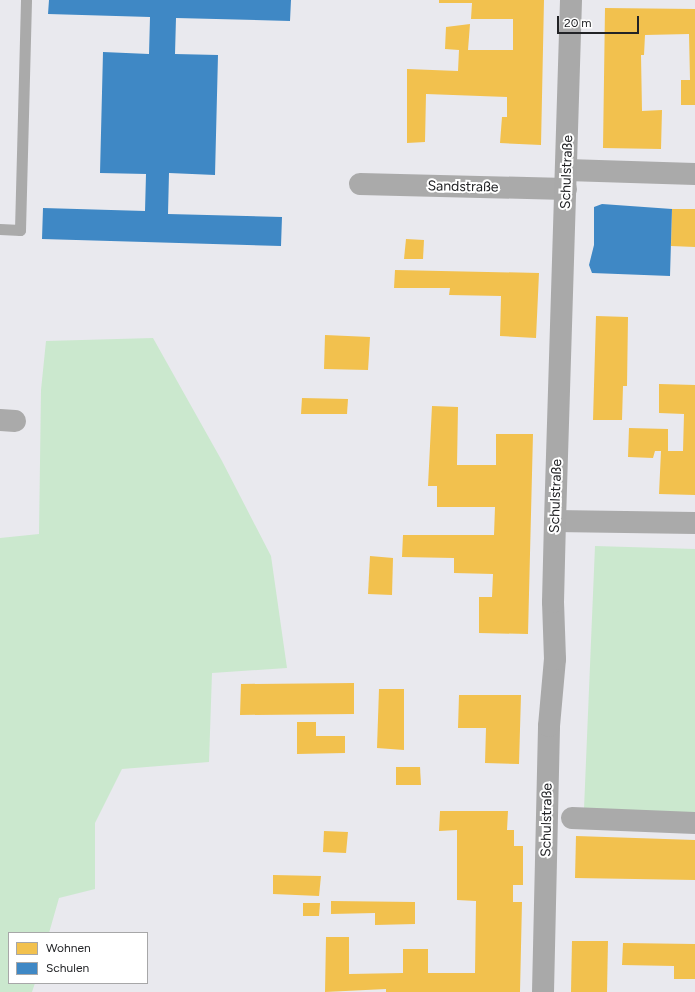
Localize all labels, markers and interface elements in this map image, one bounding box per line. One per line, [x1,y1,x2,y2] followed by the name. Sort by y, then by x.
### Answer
[559,8,641,34] scale bar
[564,16,592,30] text: 20 m
[557,135,577,209] street label: Schulstraße
[427,178,499,196] street label: Sandstraße
[546,459,566,533] street label: Schulstraße
[538,783,556,857] street label: Schulstraße
[8,932,148,984] legend
[46,941,91,955] text: Wohnen
[46,961,89,975] text: Schulen

